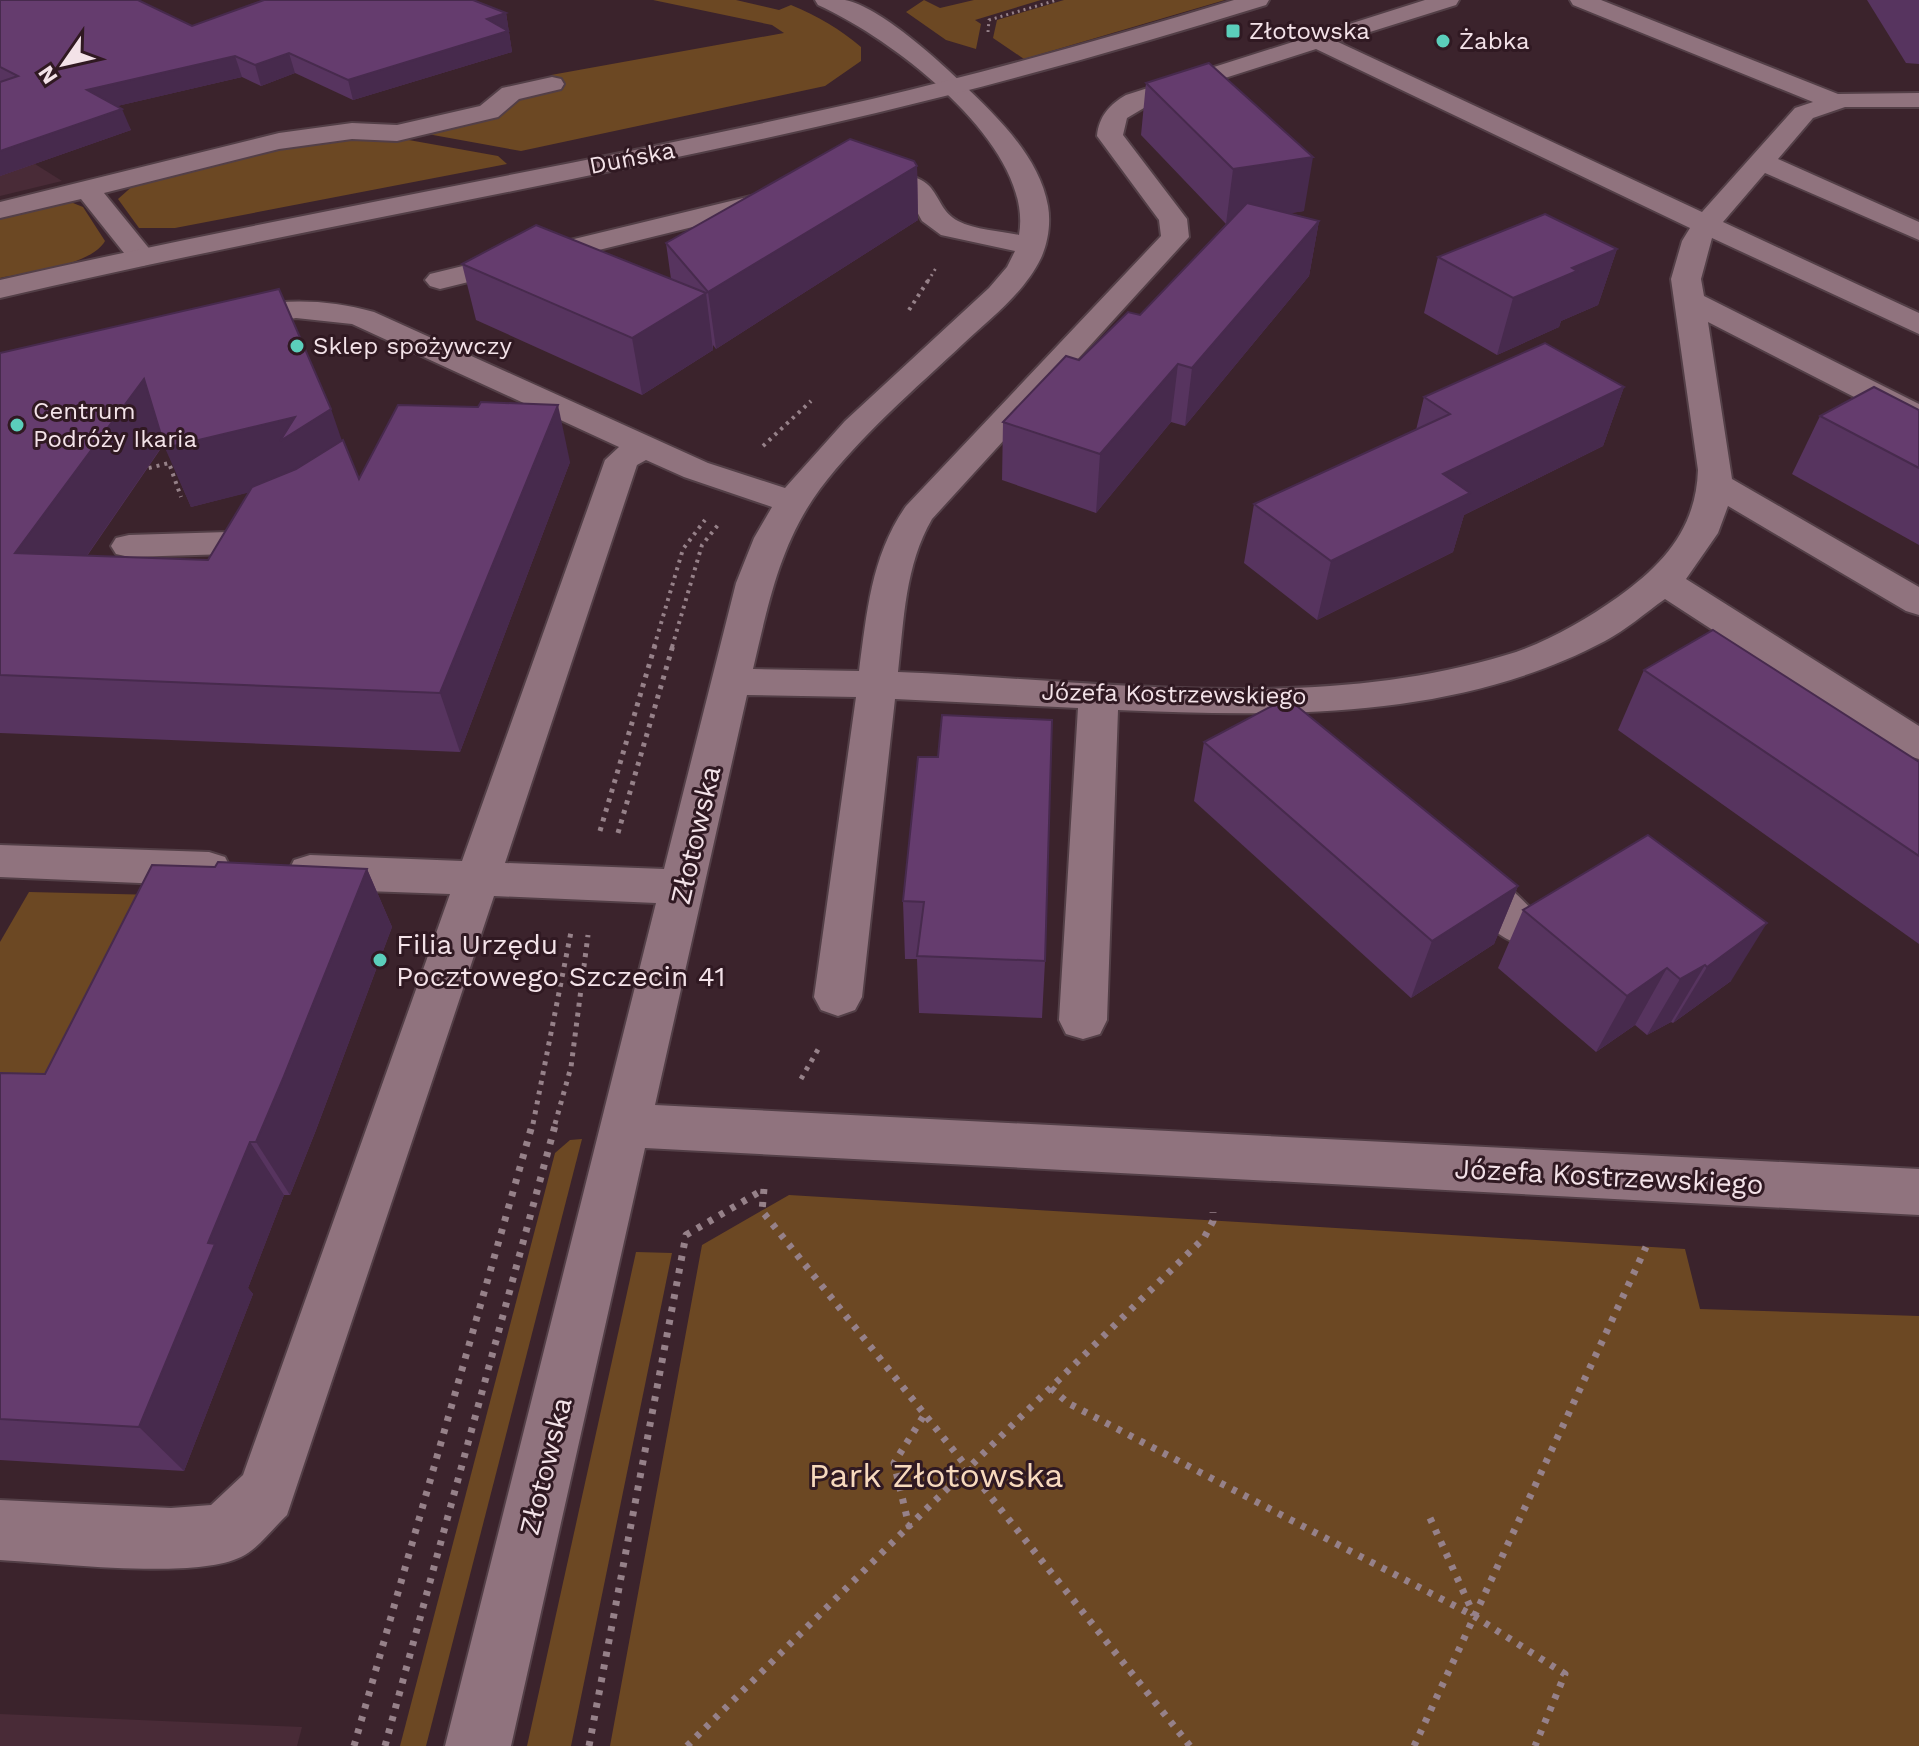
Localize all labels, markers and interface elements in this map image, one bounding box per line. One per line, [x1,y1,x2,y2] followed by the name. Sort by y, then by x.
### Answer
[1249,17,1370,45] place label: Złotowska
[1224,22,1242,40] marker: Złotowska
[24,24,104,104] north arrow
[1459,27,1530,55] place label: Żabka
[1434,32,1452,50] marker: Żabka
[33,61,63,89] text: N
[587,136,677,180] street label: Duńska
[313,332,512,360] place label: Sklep spożywczy
[288,337,306,355] marker: Sklep spożywczy
[33,397,197,453] place label: Centrum Podróży Ikaria
[8,416,26,434] marker: Centrum Podróży Ikaria
[1041,678,1307,710] street label: Józefa Kostrzewskiego
[664,763,727,908] street label: Złotowska
[396,928,725,993] place label: Filia Urzędu Pocztowego Szczecin 41
[371,951,389,969] marker: Filia Urzędu Pocztowego Szczecin 41
[1454,1152,1764,1201] street label: Józefa Kostrzewskiego
[512,1394,579,1539] street label: Złotowska
[808,1455,1064,1495] park label: Park Złotowska

